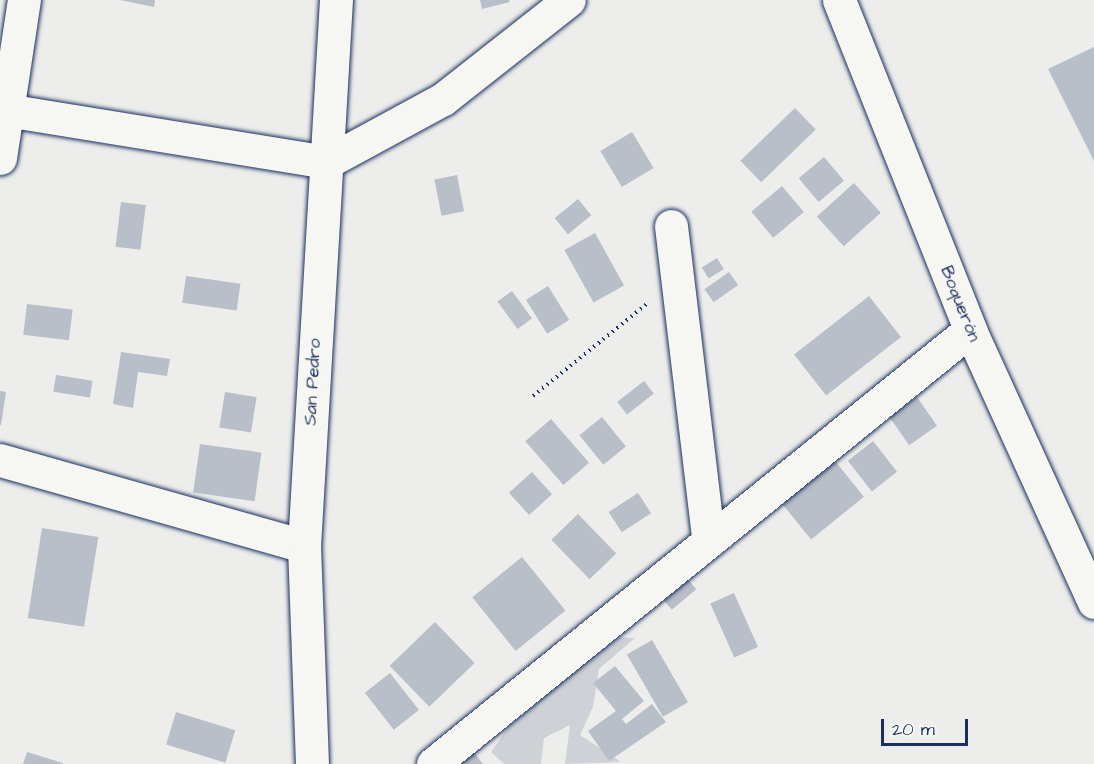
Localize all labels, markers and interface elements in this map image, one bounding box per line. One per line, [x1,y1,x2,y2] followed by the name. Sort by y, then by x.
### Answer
[935,263,985,345] street label: Boquerón
[300,338,326,426] street label: San Pedro
[884,707,971,745] scale bar
[892,717,935,742] text: 20 m

